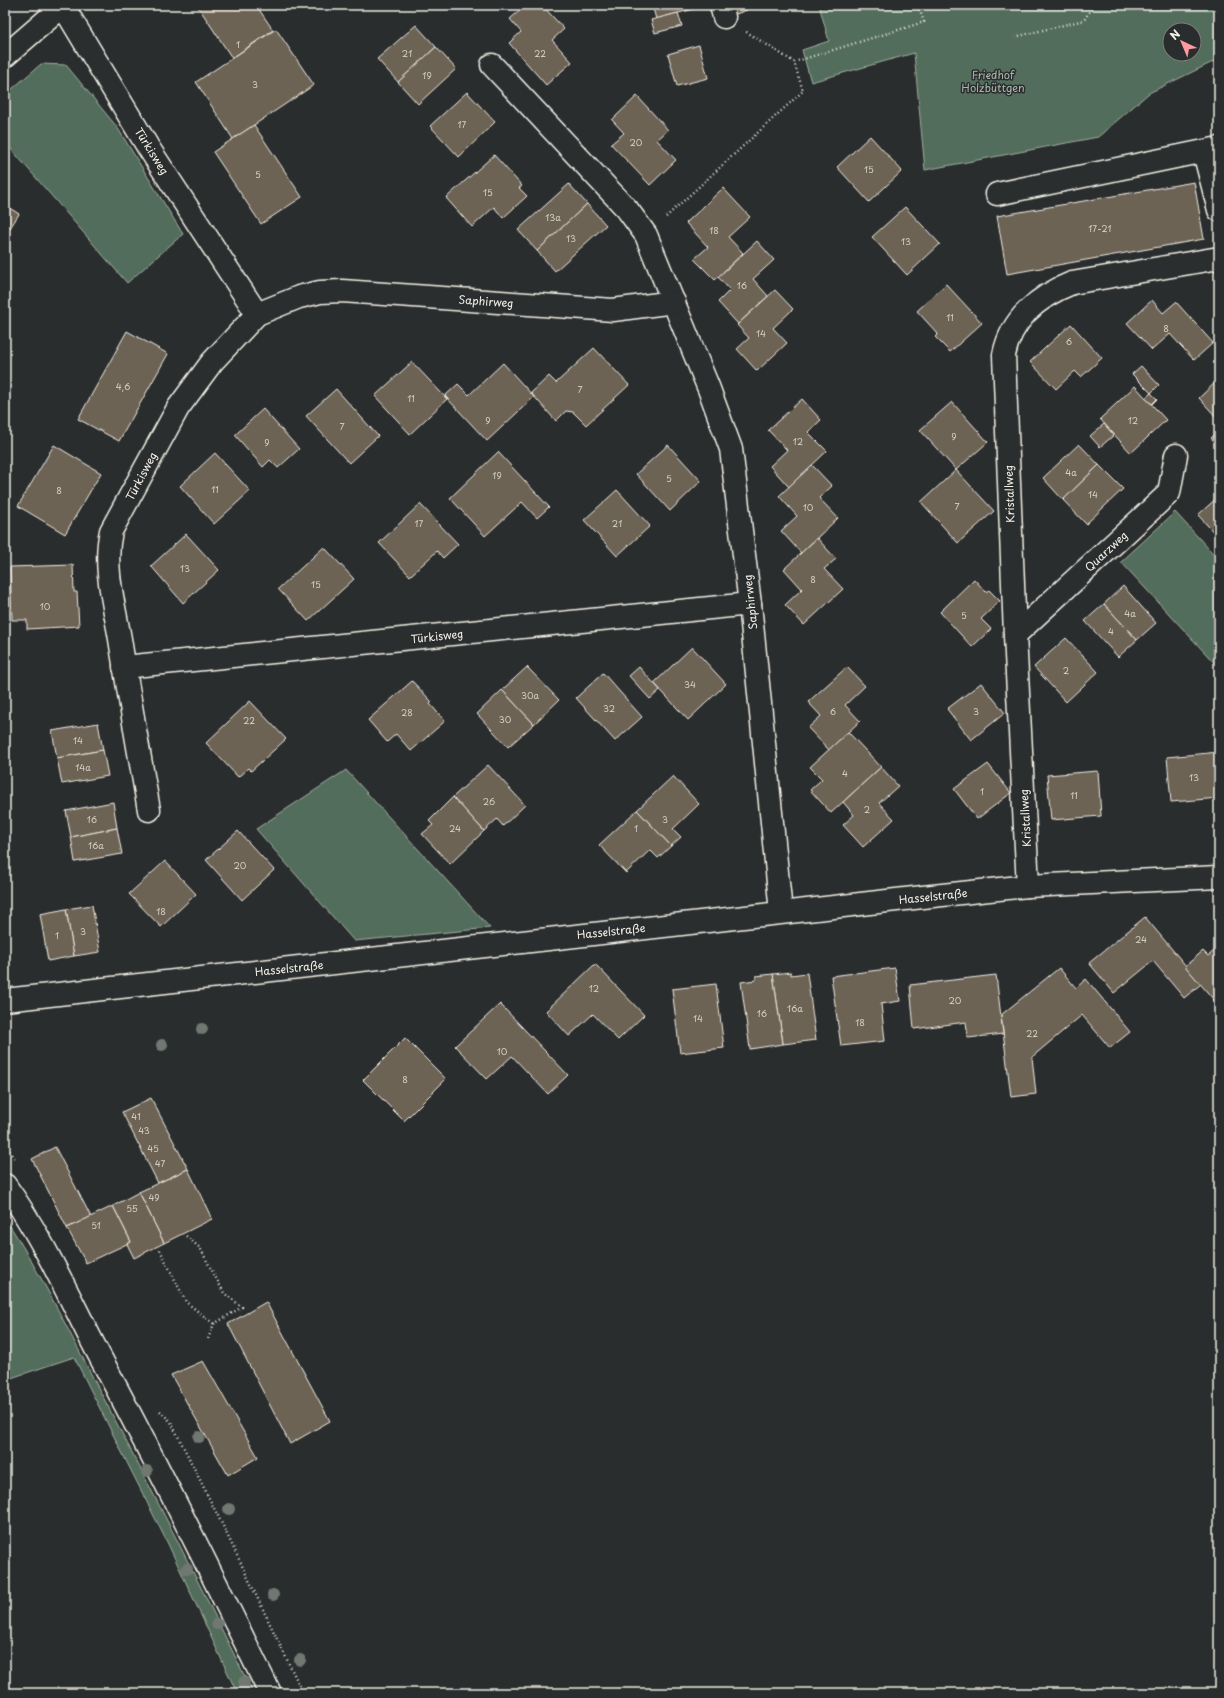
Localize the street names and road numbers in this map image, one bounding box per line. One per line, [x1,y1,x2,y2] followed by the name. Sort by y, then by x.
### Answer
[131,124,173,178] street label: Türkisweg
[458,291,514,311] street label: Saphirweg
[121,449,161,503] street label: Türkisweg
[999,465,1019,523] street label: Kristallweg
[1081,527,1131,575] street label: Quarzweg
[739,574,761,630] street label: Saphirweg
[410,625,464,647] street label: Türkisweg
[1015,789,1035,847] street label: Kristallweg
[898,884,968,908] street label: Hasselstraße
[576,919,646,943] street label: Hasselstraße
[254,956,324,980] street label: Hasselstraße

